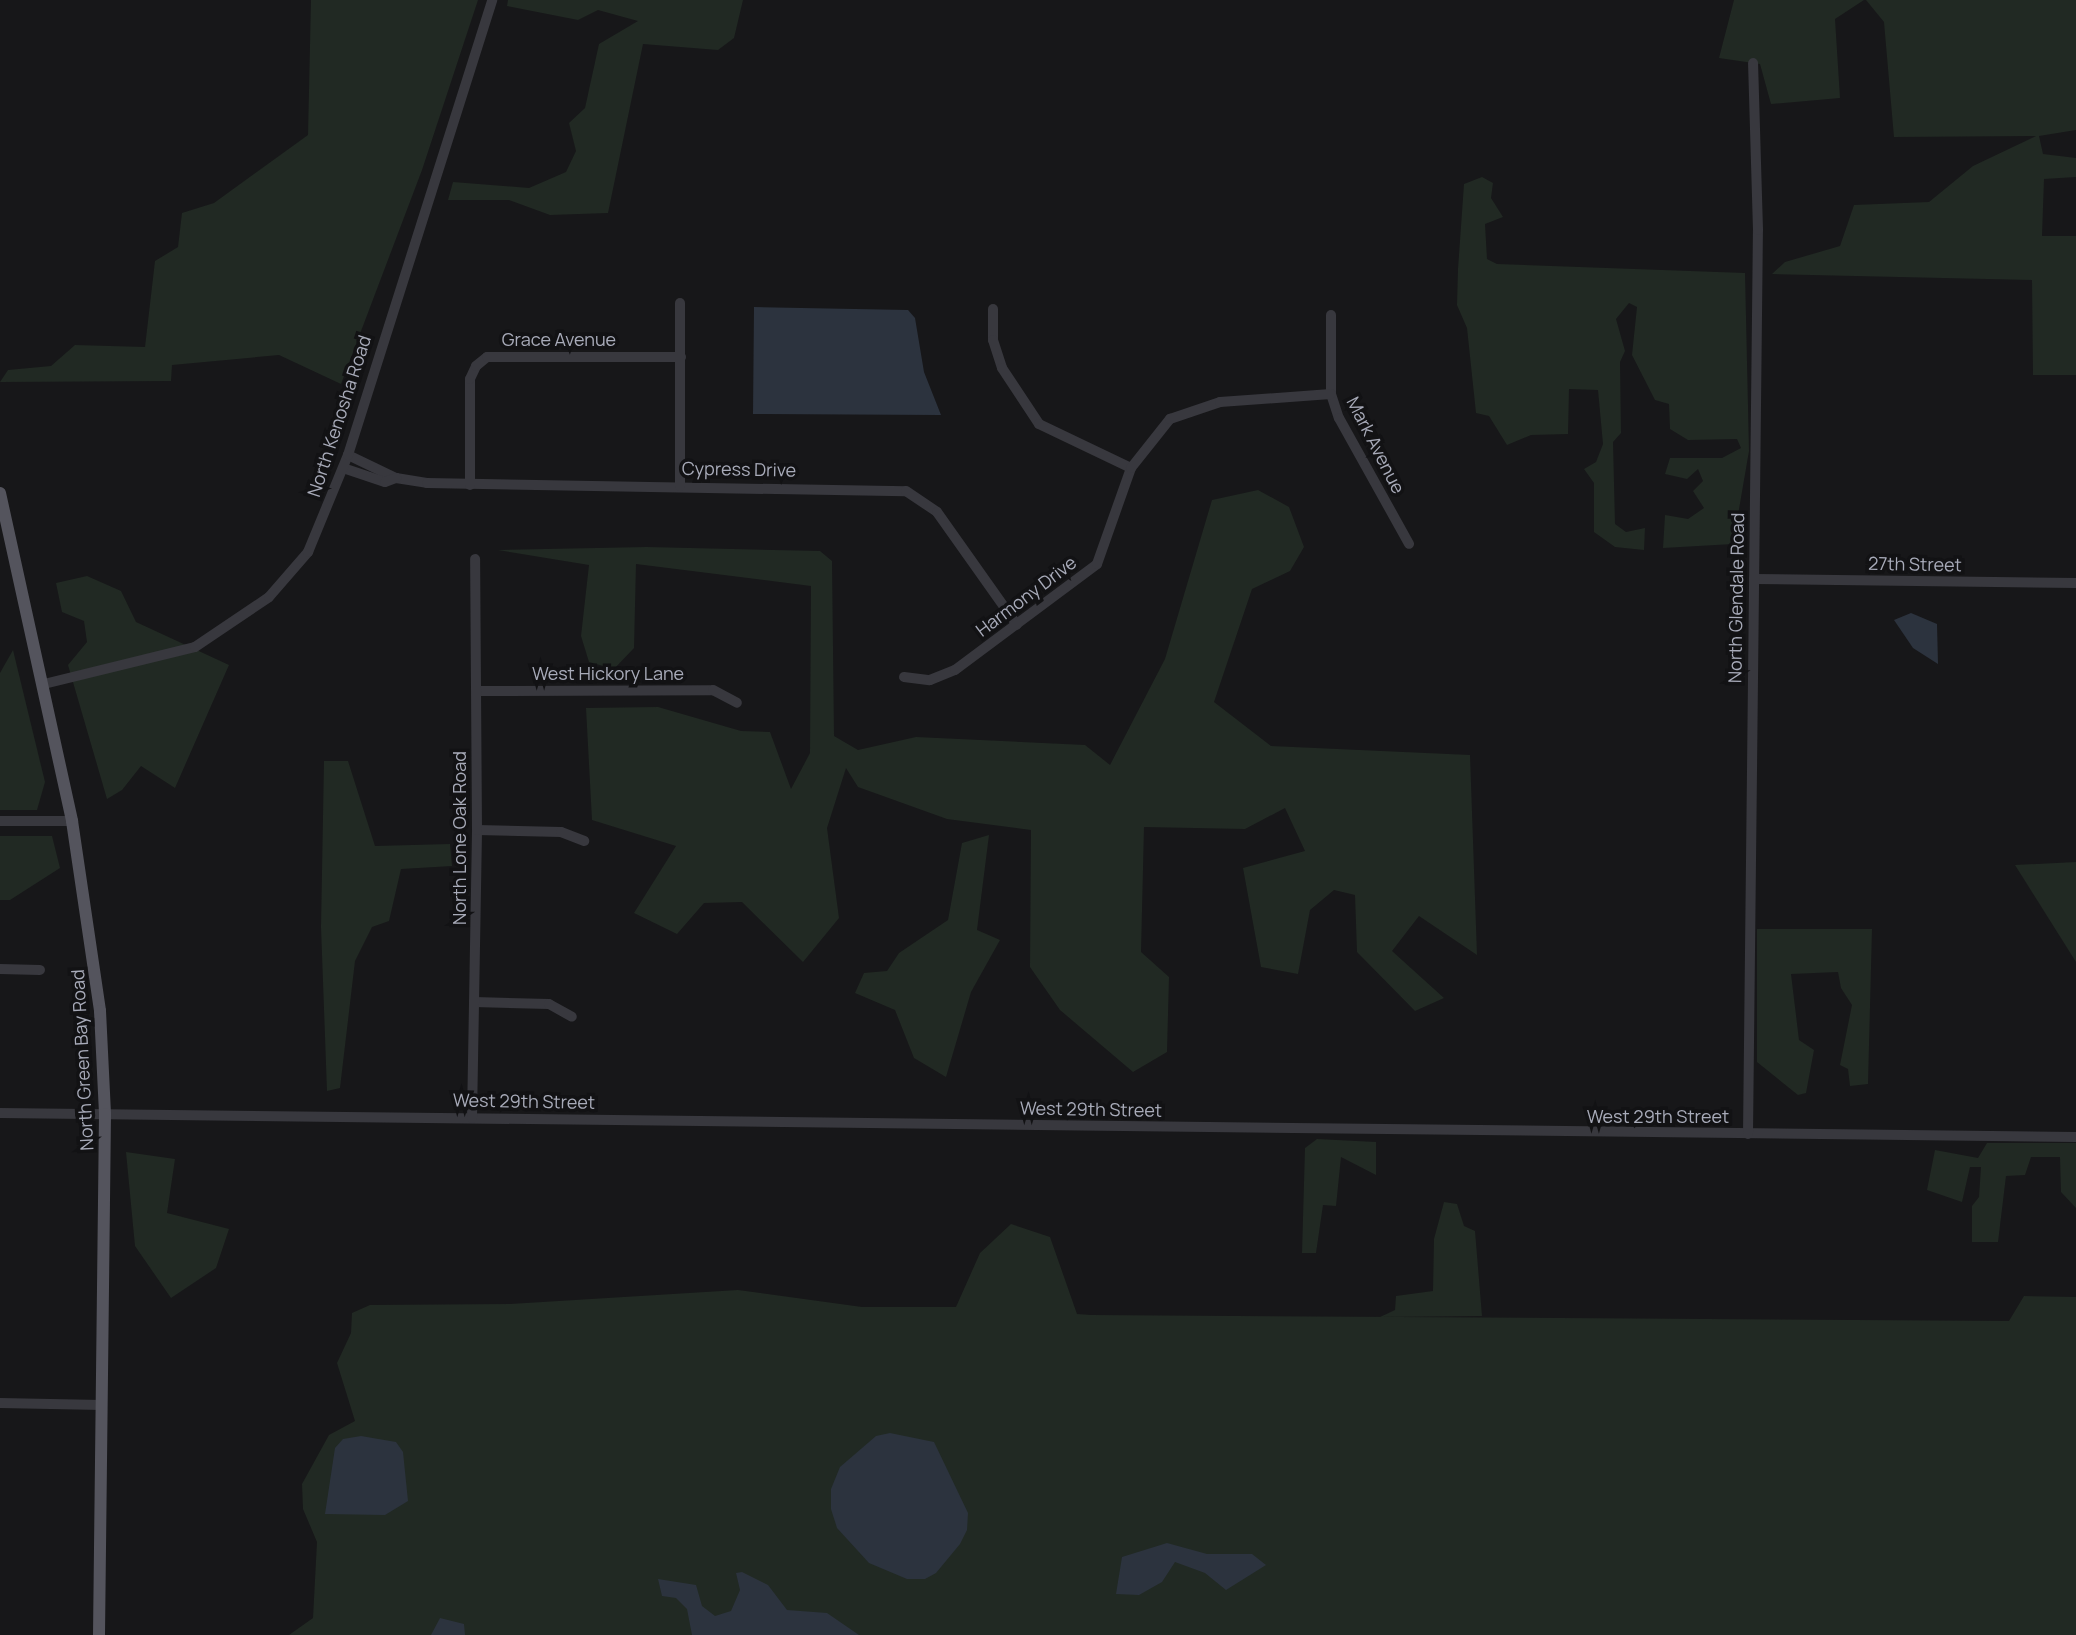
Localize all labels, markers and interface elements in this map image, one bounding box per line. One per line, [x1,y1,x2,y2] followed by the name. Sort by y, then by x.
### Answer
[502,328,616,350] street label: Grace Avenue
[303,332,375,500] street label: North Kenosha Road
[1342,393,1410,497] street label: Mark Avenue
[682,457,796,481] street label: Cypress Drive
[1724,513,1748,683] street label: North Glendale Road
[972,551,1080,641] street label: Harmony Drive
[1868,552,1962,576] street label: 27th Street
[532,662,684,684] street label: West Hickory Lane
[448,751,470,925] street label: North Lone Oak Road
[66,969,98,1151] street label: North Green Bay Road
[453,1089,595,1113] street label: West 29th Street
[1020,1097,1162,1121] street label: West 29th Street
[1587,1105,1729,1127] street label: West 29th Street

